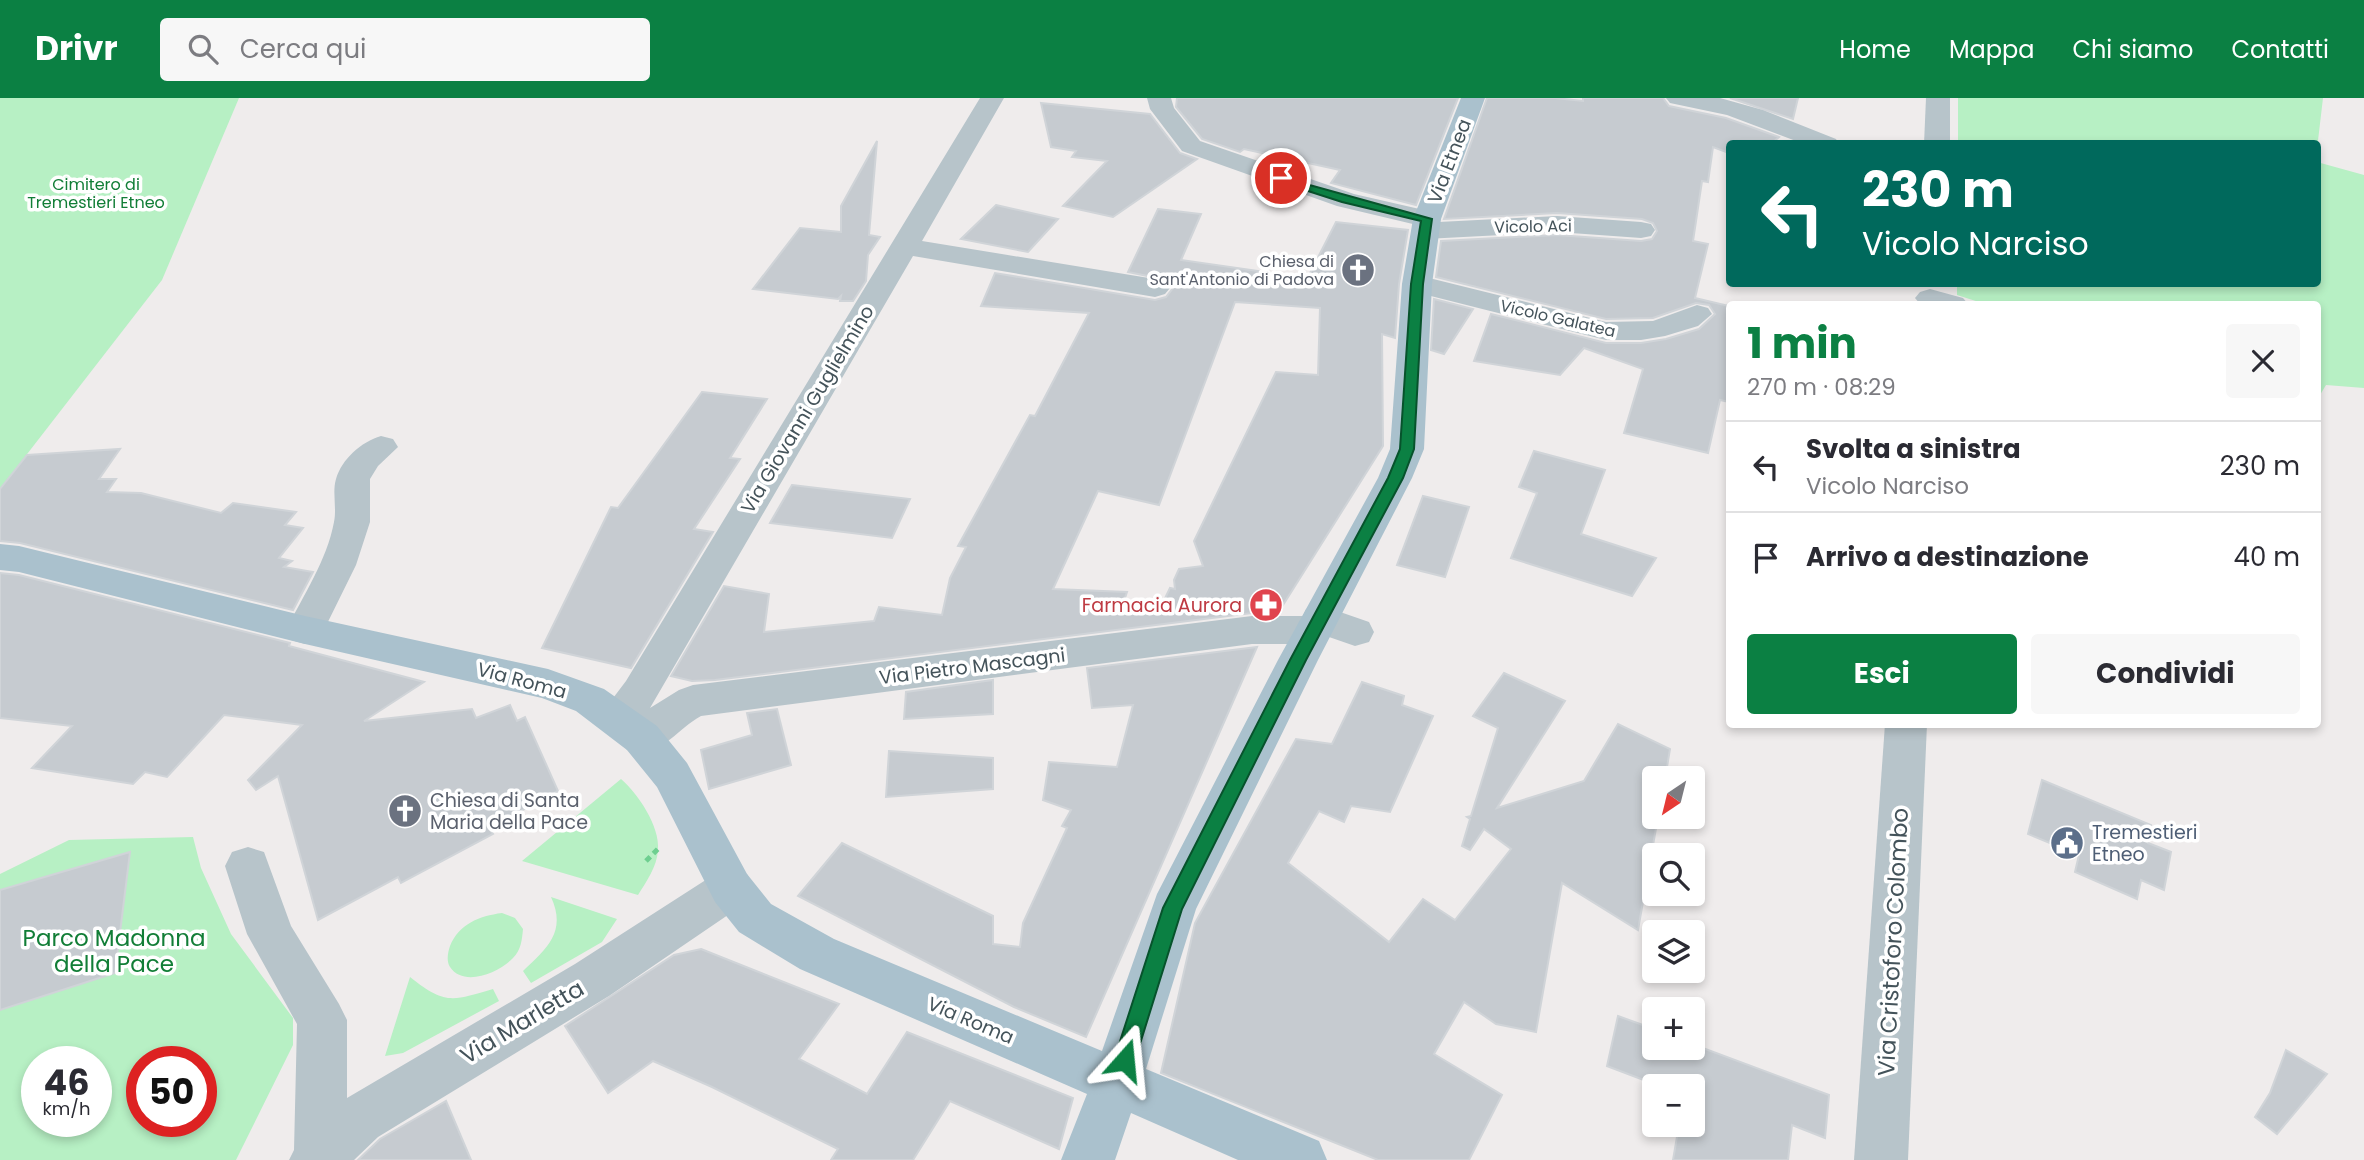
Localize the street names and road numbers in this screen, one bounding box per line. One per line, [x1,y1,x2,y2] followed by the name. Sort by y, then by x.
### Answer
[1421,115,1478,208] street label: Via Etnea
[1494,214,1572,239] street label: Vicolo Aci
[1498,294,1618,343] street label: Vicolo Galatea
[734,300,880,519] street label: Via Giovanni Guglielmino
[877,642,1067,691] street label: Via Pietro Mascagni
[474,656,570,705] street label: Via Roma
[1870,807,1916,1077] street label: Via Cristoforo Colombo
[454,972,590,1072] street label: Via Marletta
[923,990,1018,1051] street label: Via Roma

